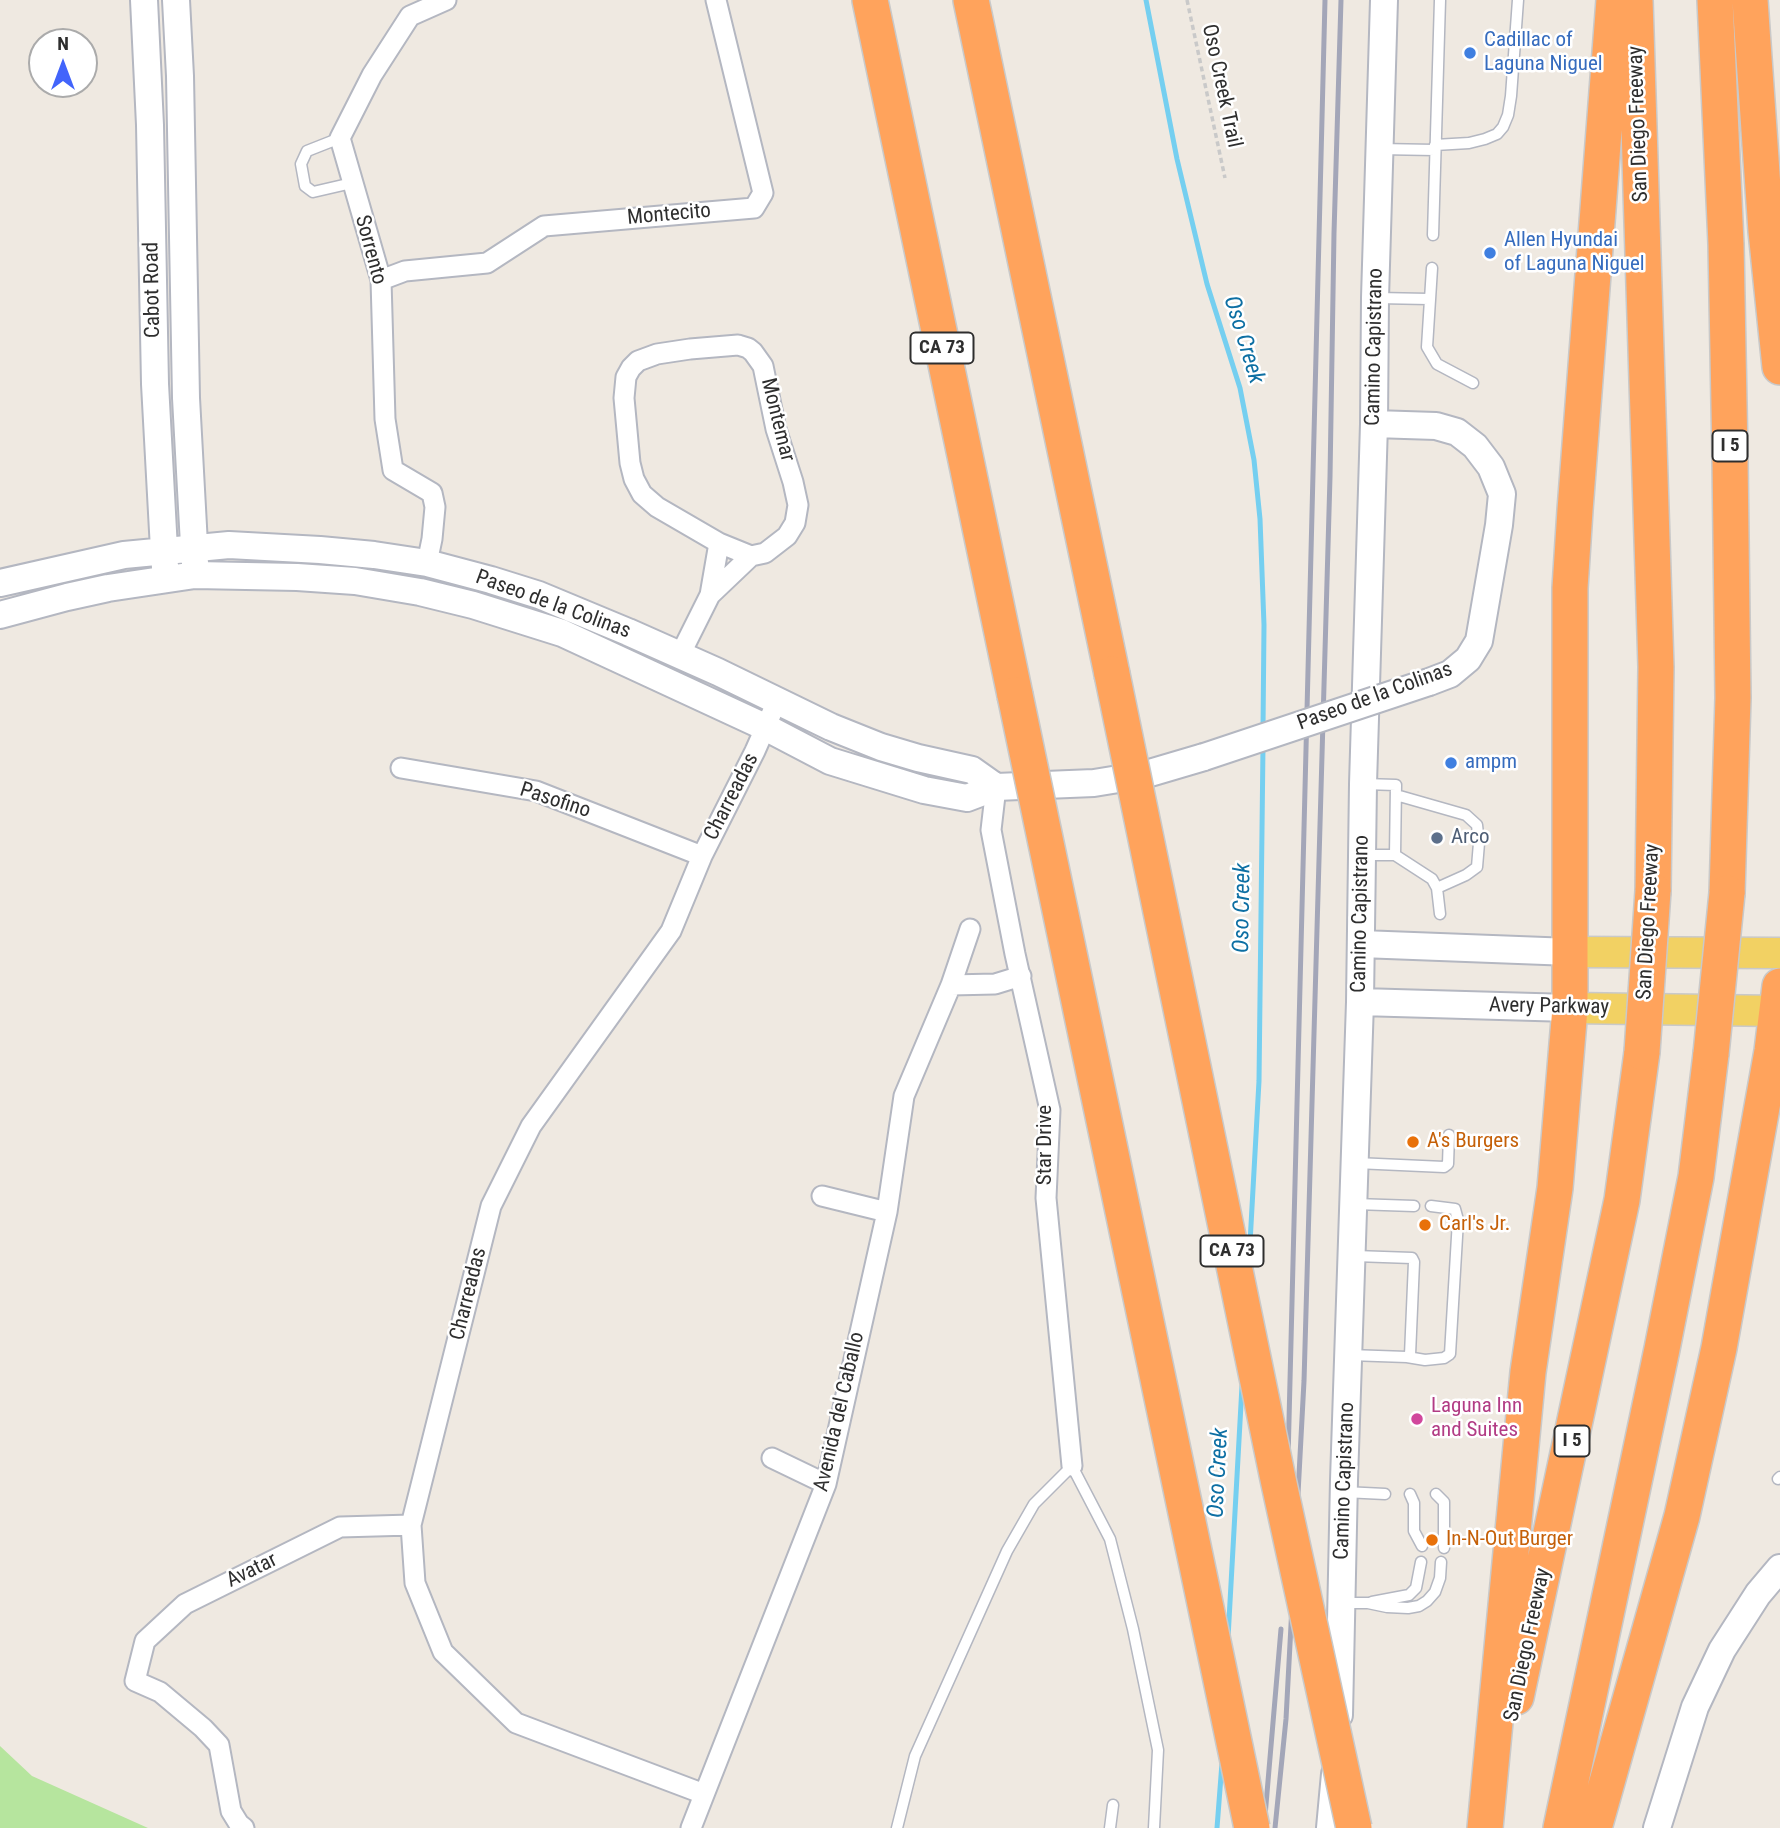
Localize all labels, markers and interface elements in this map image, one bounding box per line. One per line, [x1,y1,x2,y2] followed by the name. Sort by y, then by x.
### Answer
[1196,22,1246,150] street label: Oso Creek Trail
[28,28,98,98] north arrow
[1484,28,1603,78] place label: Cadillac of Laguna Niguel
[57,32,69,55] text: N
[1462,45,1478,61] marker: Cadillac of Laguna Niguel
[1624,45,1654,203] street label: San Diego Freeway
[626,199,712,231] street label: Montecito
[349,213,391,287] street label: Sorrento
[1504,228,1645,278] place label: Allen Hyundai of Laguna Niguel
[140,242,166,338] street label: Cabot Road
[1482,245,1498,261] marker: Allen Hyundai of Laguna Niguel
[1361,268,1389,426] street label: Camino Capistrano
[1217,293,1269,387] water label: Oso Creek
[911,332,974,364] road number: CA 73
[755,376,799,464] street label: Montemar
[1712,430,1748,462] road number: I 5
[472,565,634,645] street label: Paseo de la Colinas
[1294,657,1456,737] street label: Paseo de la Colinas
[699,749,765,845] street label: Charreadas
[1465,750,1517,776] place label: ampm
[1443,755,1459,771] marker: ampm
[517,778,593,824] street label: Pasofino
[1451,825,1490,851] place label: Arco
[1429,830,1445,846] marker: Arco
[1347,835,1375,993] street label: Camino Capistrano
[1632,843,1666,1001] street label: San Diego Freeway
[1228,863,1258,953] water label: Oso Creek
[1489,993,1609,1021] street label: Avery Parkway
[1033,1105,1059,1185] street label: Star Drive
[1427,1129,1519,1155] place label: A's Burgers
[1405,1134,1421,1150] marker: A's Burgers
[1439,1212,1510,1238] place label: Carl's Jr.
[1417,1217,1433,1233] marker: Carl's Jr.
[1200,1236,1264,1266] road number: CA 73
[445,1245,493,1343] street label: Charreadas
[809,1330,871,1494] street label: Avenida del Caballo
[1431,1394,1522,1444] place label: Laguna Inn and Suites
[1330,1402,1360,1560] street label: Camino Capistrano
[1409,1411,1425,1427] marker: Laguna Inn and Suites
[1554,1426,1590,1456] road number: I 5
[1203,1427,1235,1519] water label: Oso Creek
[1446,1527,1573,1553] place label: In-N-Out Burger
[1424,1532,1440,1548] marker: In-N-Out Burger
[223,1548,281,1594] street label: Avatar
[1499,1566,1557,1724] street label: San Diego Freeway

